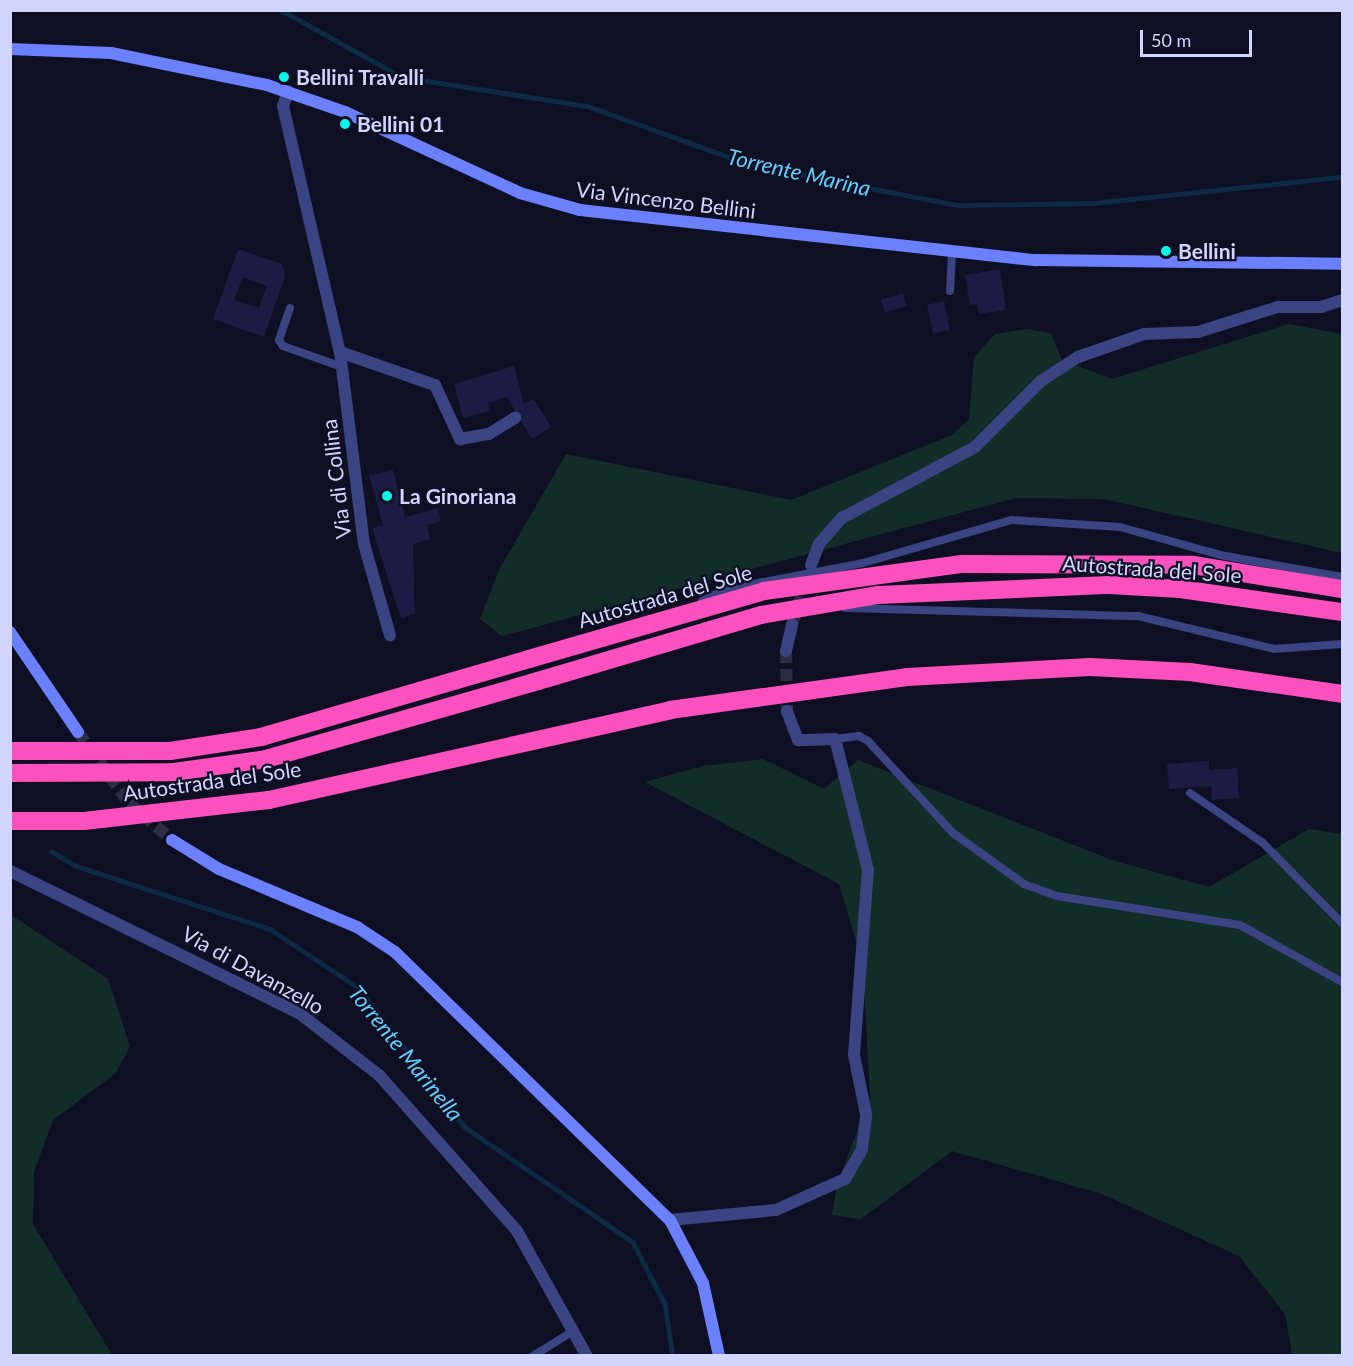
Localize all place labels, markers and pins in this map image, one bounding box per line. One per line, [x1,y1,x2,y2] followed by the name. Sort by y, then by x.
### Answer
[296,64,425,90] place label: Bellini Travalli
[277,70,291,84] marker: Bellini Travalli
[357,111,444,137] place label: Bellini 01
[338,117,352,131] marker: Bellini 01
[1178,238,1236,264] place label: Bellini
[1159,244,1173,258] marker: Bellini
[399,483,516,509] place label: La Ginoriana
[380,489,394,503] marker: La Ginoriana

